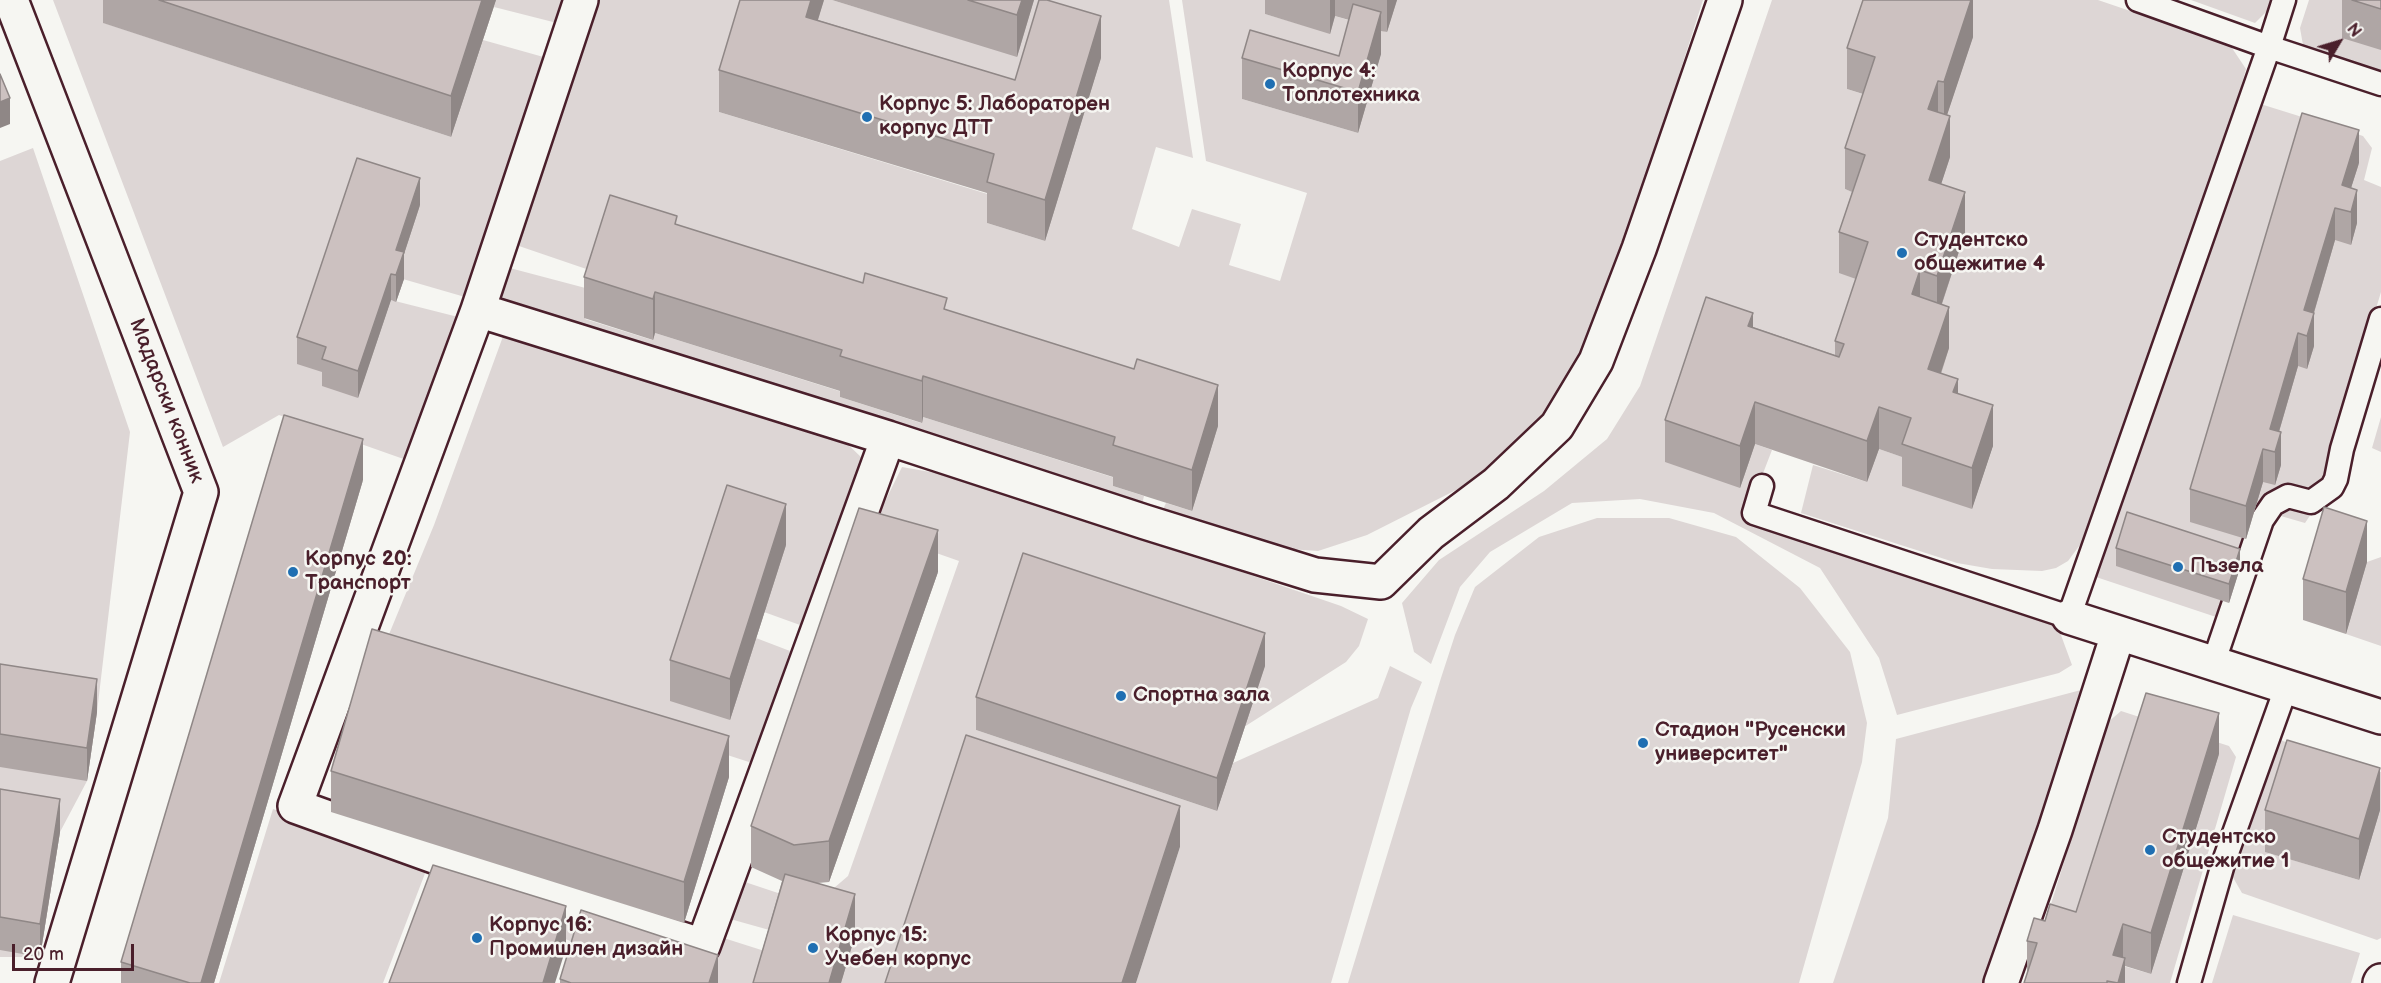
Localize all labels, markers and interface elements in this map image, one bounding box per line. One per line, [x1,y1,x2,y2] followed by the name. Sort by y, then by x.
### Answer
[2309,12,2369,72] north arrow
[2342,20,2365,41] text: N
[1282,59,1420,109] place label: Корпус 4: Топлотехника
[1263,77,1277,91] marker: Корпус 4: Топлотехника
[879,92,1110,142] place label: Корпус 5: Лабораторен корпус ДТТ
[860,110,874,124] marker: Корпус 5: Лабораторен корпус ДТТ
[1914,228,2045,278] place label: Студентско общежитие 4
[1895,246,1909,260] marker: Студентско общежитие 4
[123,315,209,487] street label: Мадарски конник
[305,547,412,597] place label: Корпус 20: Транспорт
[2190,554,2263,580] place label: Пъзела
[2171,560,2185,574] marker: Пъзела
[286,565,300,579] marker: Корпус 20: Транспорт
[1133,683,1270,709] place label: Спортна зала
[1114,689,1128,703] marker: Спортна зала
[1655,718,1846,768] place label: Стадион "Русенски университет"
[1636,736,1650,750] marker: Стадион "Русенски университет"
[2162,825,2290,875] place label: Студентско общежитие 1
[2143,843,2157,857] marker: Студентско общежитие 1
[489,913,683,963] place label: Корпус 16: Промишлен дизайн
[825,923,971,973] place label: Корпус 15: Учебен корпус
[470,931,484,945] marker: Корпус 16: Промишлен дизайн
[15,932,136,970] scale bar
[806,941,820,955] marker: Корпус 15: Учебен корпус
[23,944,64,965] text: 20 m

